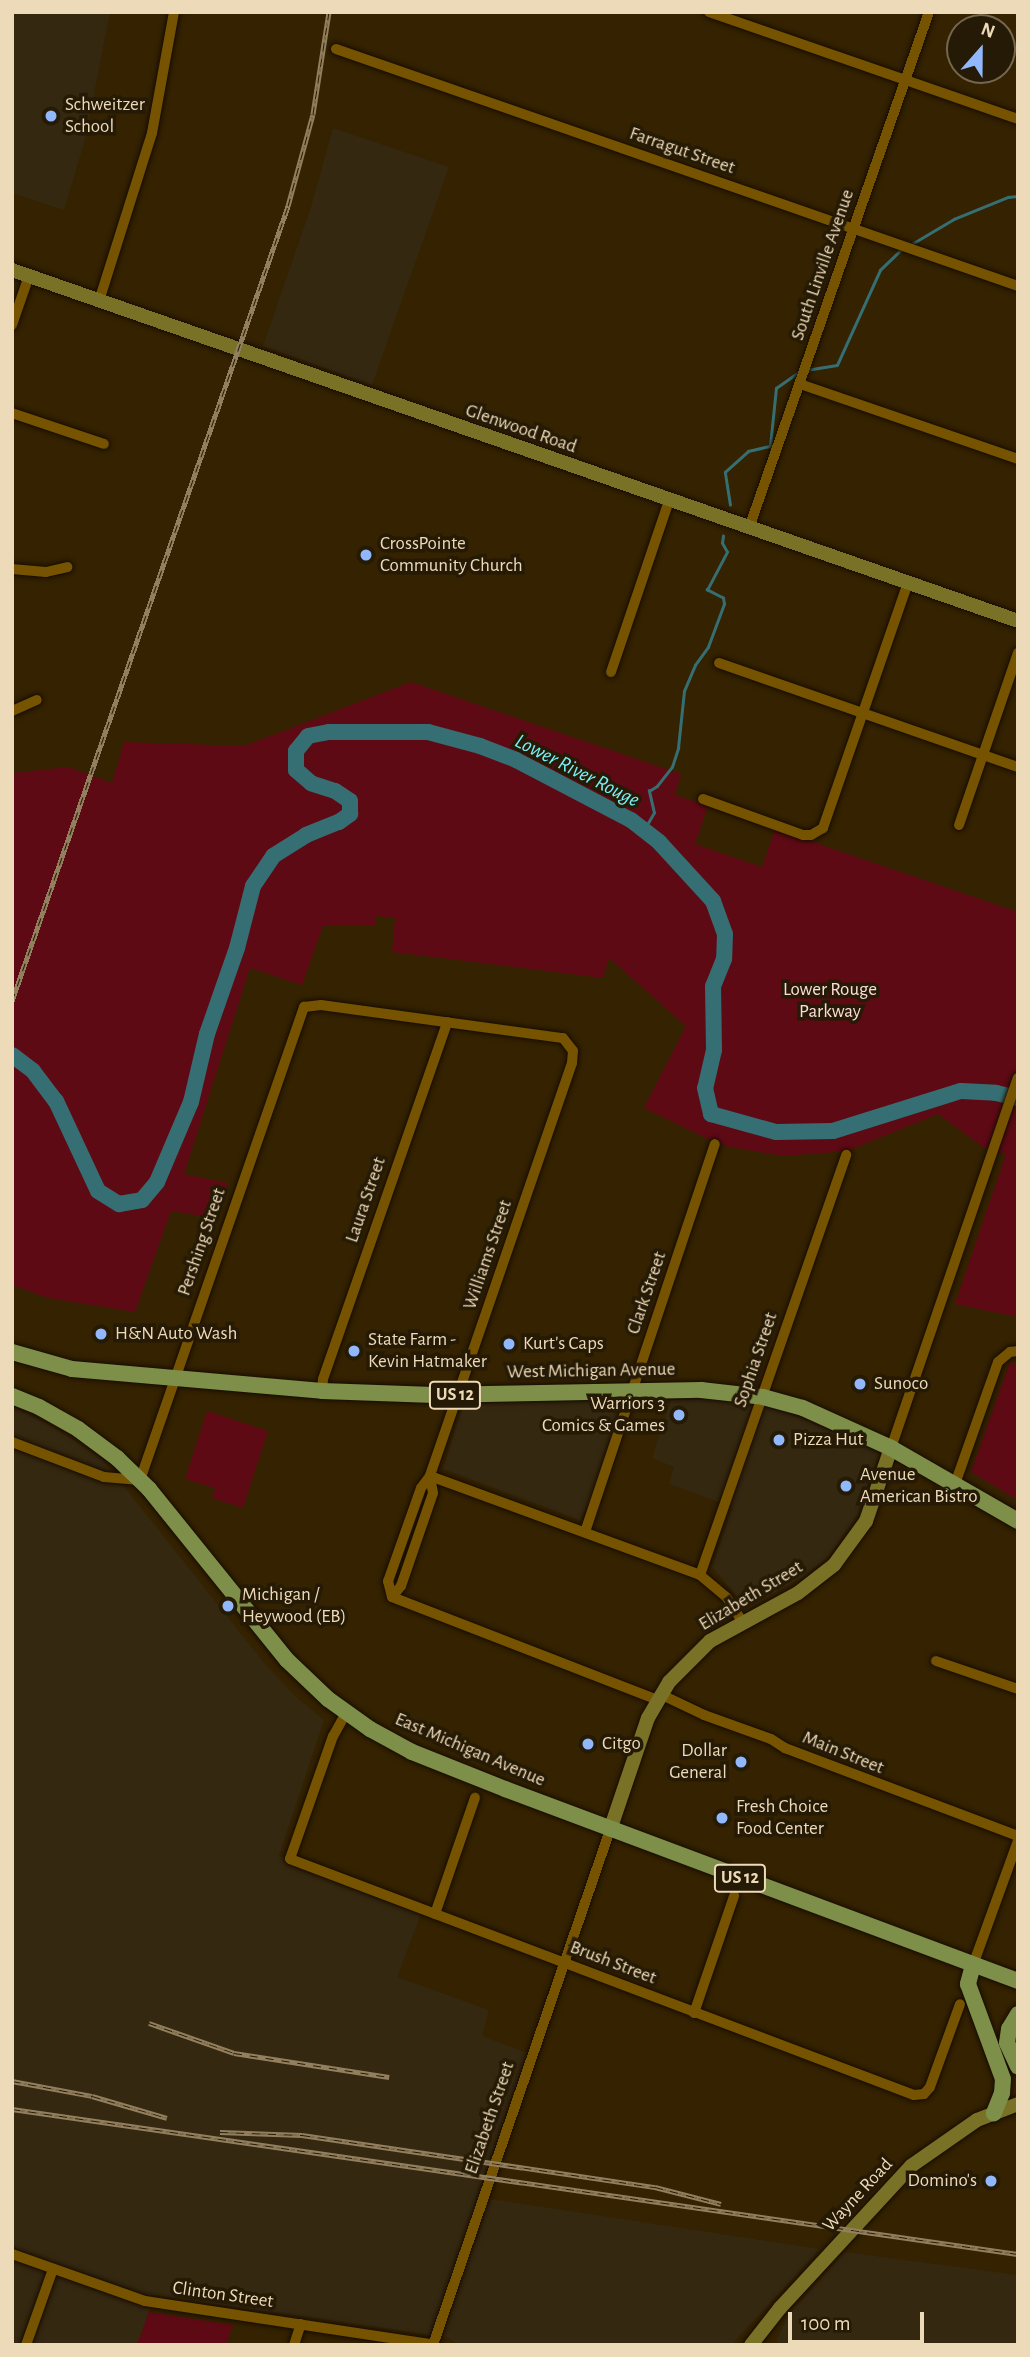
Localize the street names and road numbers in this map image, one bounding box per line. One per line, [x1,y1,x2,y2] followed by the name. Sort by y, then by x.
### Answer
[626,122,738,180] street label: Farragut Street
[787,187,859,343] street label: South Linville Avenue
[462,399,580,459] street label: Glenwood Road
[341,1154,391,1246] street label: Laura Street
[173,1185,231,1299] street label: Pershing Street
[459,1197,517,1313] street label: Williams Street
[622,1249,672,1337] street label: Clark Street
[729,1310,783,1410] street label: Sophia Street
[507,1358,675,1384] street label: West Michigan Avenue
[429,1380,481,1410] road number: US 12
[695,1556,807,1636] street label: Elizabeth Street
[391,1708,549,1792] street label: East Michigan Avenue
[799,1726,887,1780] street label: Main Street
[714,1864,766,1892] road number: US 12
[567,1936,659,1990] street label: Brush Street
[460,2059,520,2177] street label: Elizabeth Street
[818,2154,898,2236] street label: Wayne Road
[171,2277,275,2313] street label: Clinton Street

